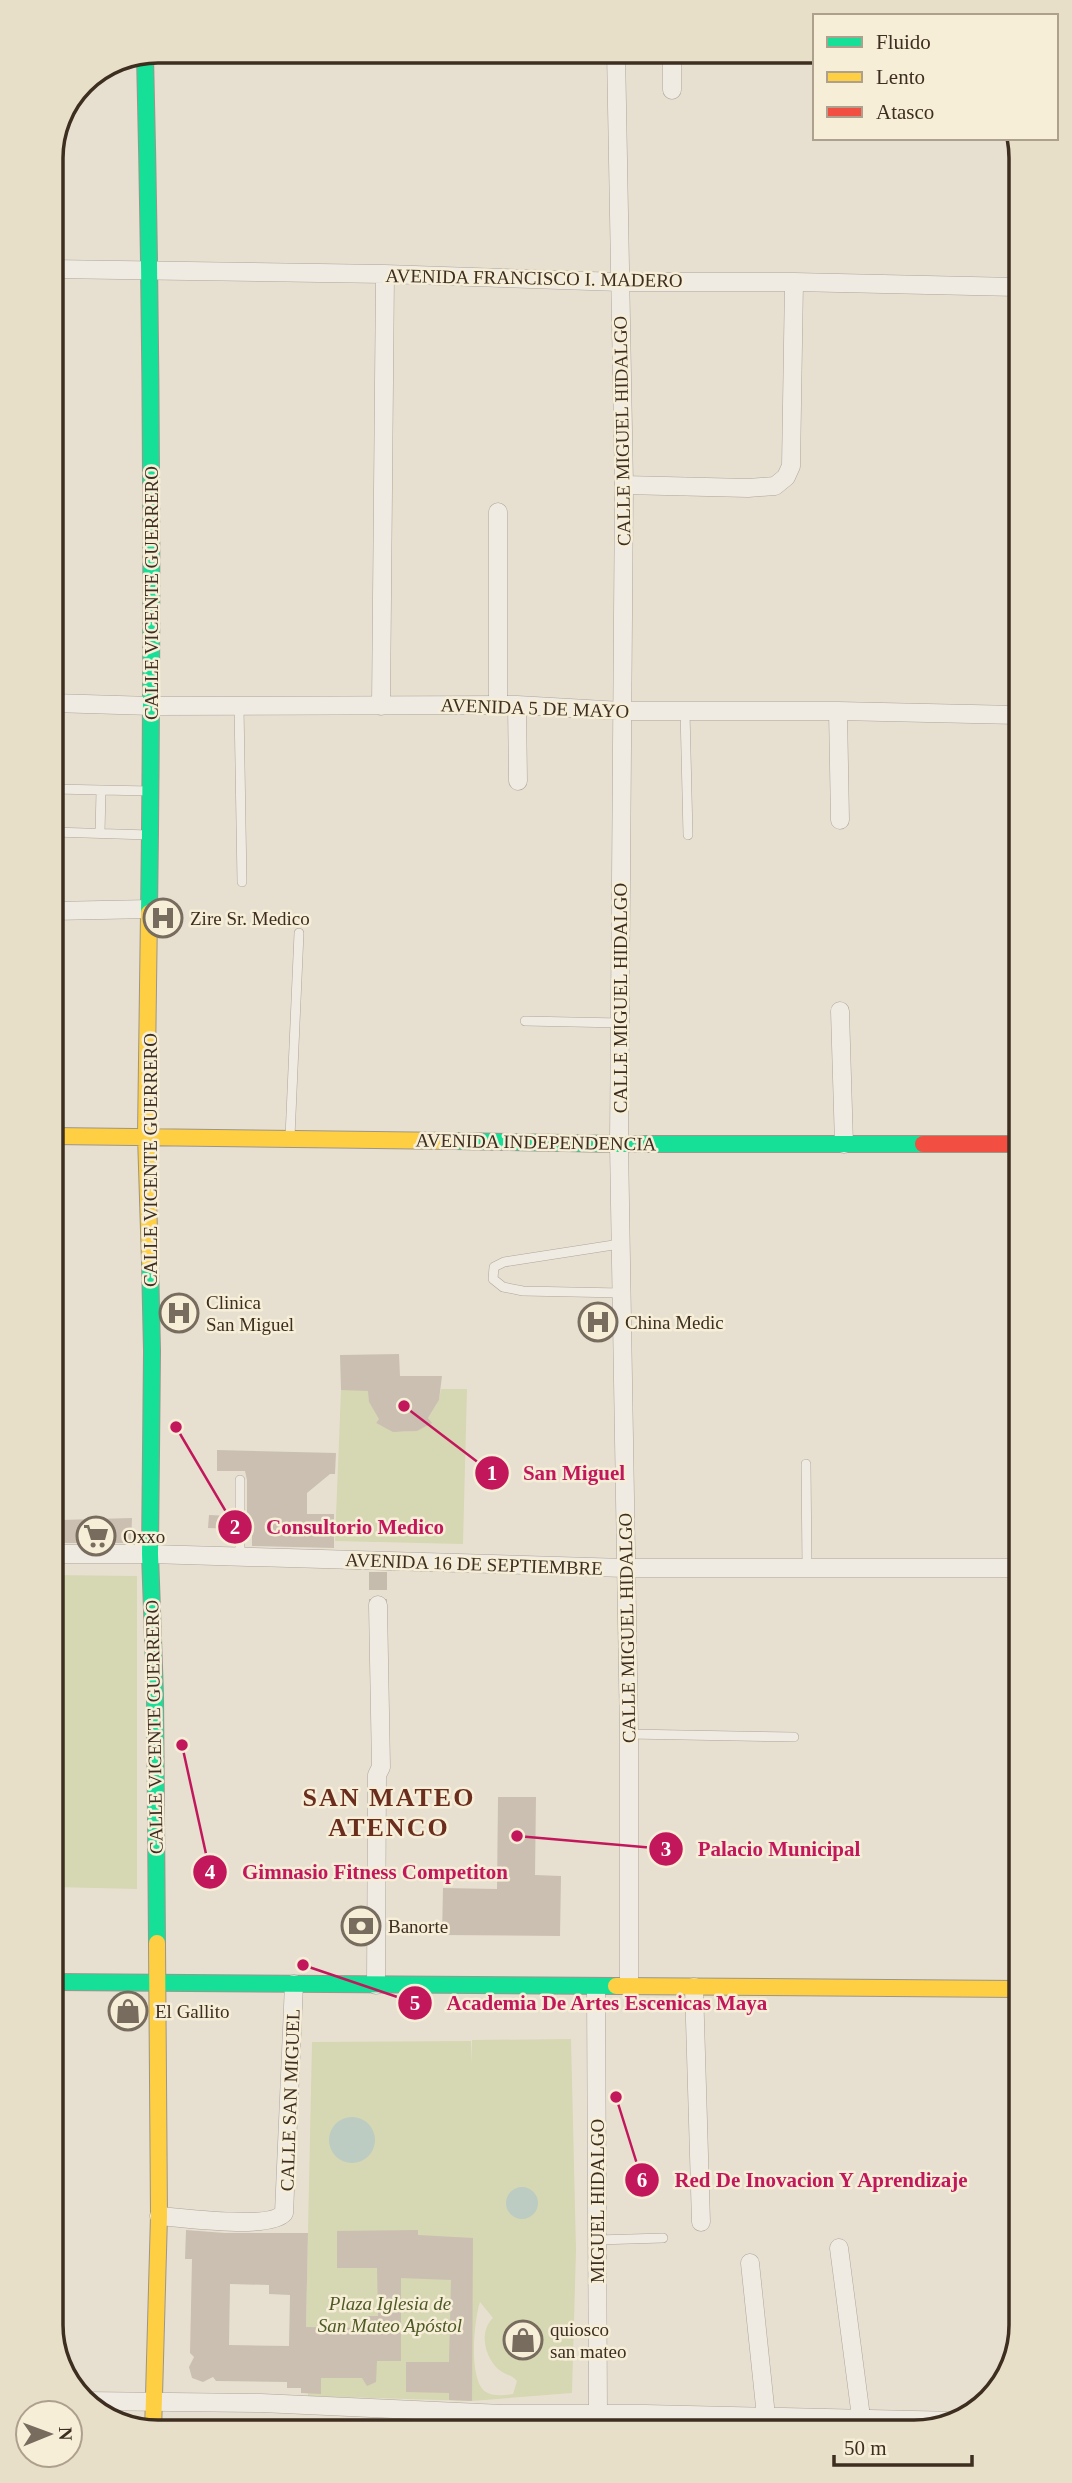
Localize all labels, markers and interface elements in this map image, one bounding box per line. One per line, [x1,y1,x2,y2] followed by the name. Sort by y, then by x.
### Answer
[813,14,1058,140] legend
[876,30,931,54] text: Fluido
[876,65,925,89] text: Lento
[876,100,934,124] text: Atasco
[385,265,683,291] street label: AVENIDA FRANCISCO I. MADERO
[609,316,635,546] street label: CALLE MIGUEL HIDALGO
[141,466,162,720] street label: CALLE VICENTE GUERRERO
[440,694,630,722] street label: AVENIDA 5 DE MAYO
[610,883,631,1113] street label: CALLE MIGUEL HIDALGO
[142,897,184,939] hospital icon: Zire Sr. Medico
[190,908,310,929] place label: Zire Sr. Medico
[140,1033,161,1287] street label: CALLE VICENTE GUERRERO
[415,1129,657,1155] street label: AVENIDA INDEPENDENCIA
[158,1292,200,1334] hospital icon: Clinica San Miguel
[206,1292,294,1335] place label: Clinica San Miguel
[577,1301,619,1343] hospital icon: China Medic
[625,1312,724,1333] place label: China Medic
[474,1452,639,1494] callout: San Miguel
[487,1461,497,1485] text: 1
[523,1461,625,1485] text: San Miguel
[217,1506,458,1548] callout: Consultorio Medico
[614,1513,640,1743] street label: CALLE MIGUEL HIDALGO
[75,1515,117,1557] supermarket icon: Oxxo
[230,1515,240,1539] text: 2
[266,1515,444,1539] text: Consultorio Medico
[123,1526,165,1547] place label: Oxxo
[345,1549,603,1579] street label: AVENIDA 16 DE SEPTIEMBRE
[141,1600,167,1854] street label: CALLE VICENTE GUERRERO
[303,1783,475,1842] district label: SAN MATEO ATENCO
[648,1828,874,1870] callout: Palacio Municipal
[661,1837,671,1861] text: 3
[698,1837,861,1861] text: Palacio Municipal
[193,1851,522,1893] callout: Gimnasio Fitness Competiton
[205,1860,216,1884] text: 4
[242,1860,508,1884] text: Gimnasio Fitness Competiton
[340,1905,382,1947] bank icon: Banorte
[388,1916,448,1937] place label: Banorte
[397,1982,782,2024] callout: Academia De Artes Escenicas Maya
[107,1990,149,2032] shop icon: El Gallito
[410,1991,420,2015] text: 5
[447,1991,768,2015] text: Academia De Artes Escenicas Maya
[155,2001,229,2022] place label: El Gallito
[276,2008,304,2192] street label: CALLE SAN MIGUEL
[587,2119,608,2283] street label: MIGUEL HIDALGO
[624,2159,983,2201] callout: Red De Inovacion Y Aprendizaje
[637,2168,647,2192] text: 6
[674,2168,968,2192] text: Red De Inovacion Y Aprendizaje
[318,2293,462,2336] park label: Plaza Iglesia de San Mateo Apóstol
[502,2319,544,2361] shop icon: quiosco san mateo
[550,2319,627,2362] place label: quiosco san mateo
[14,2399,84,2469] north arrow
[834,2424,972,2468] scale bar
[55,2427,76,2441] text: N
[844,2436,887,2460] text: 50 m

